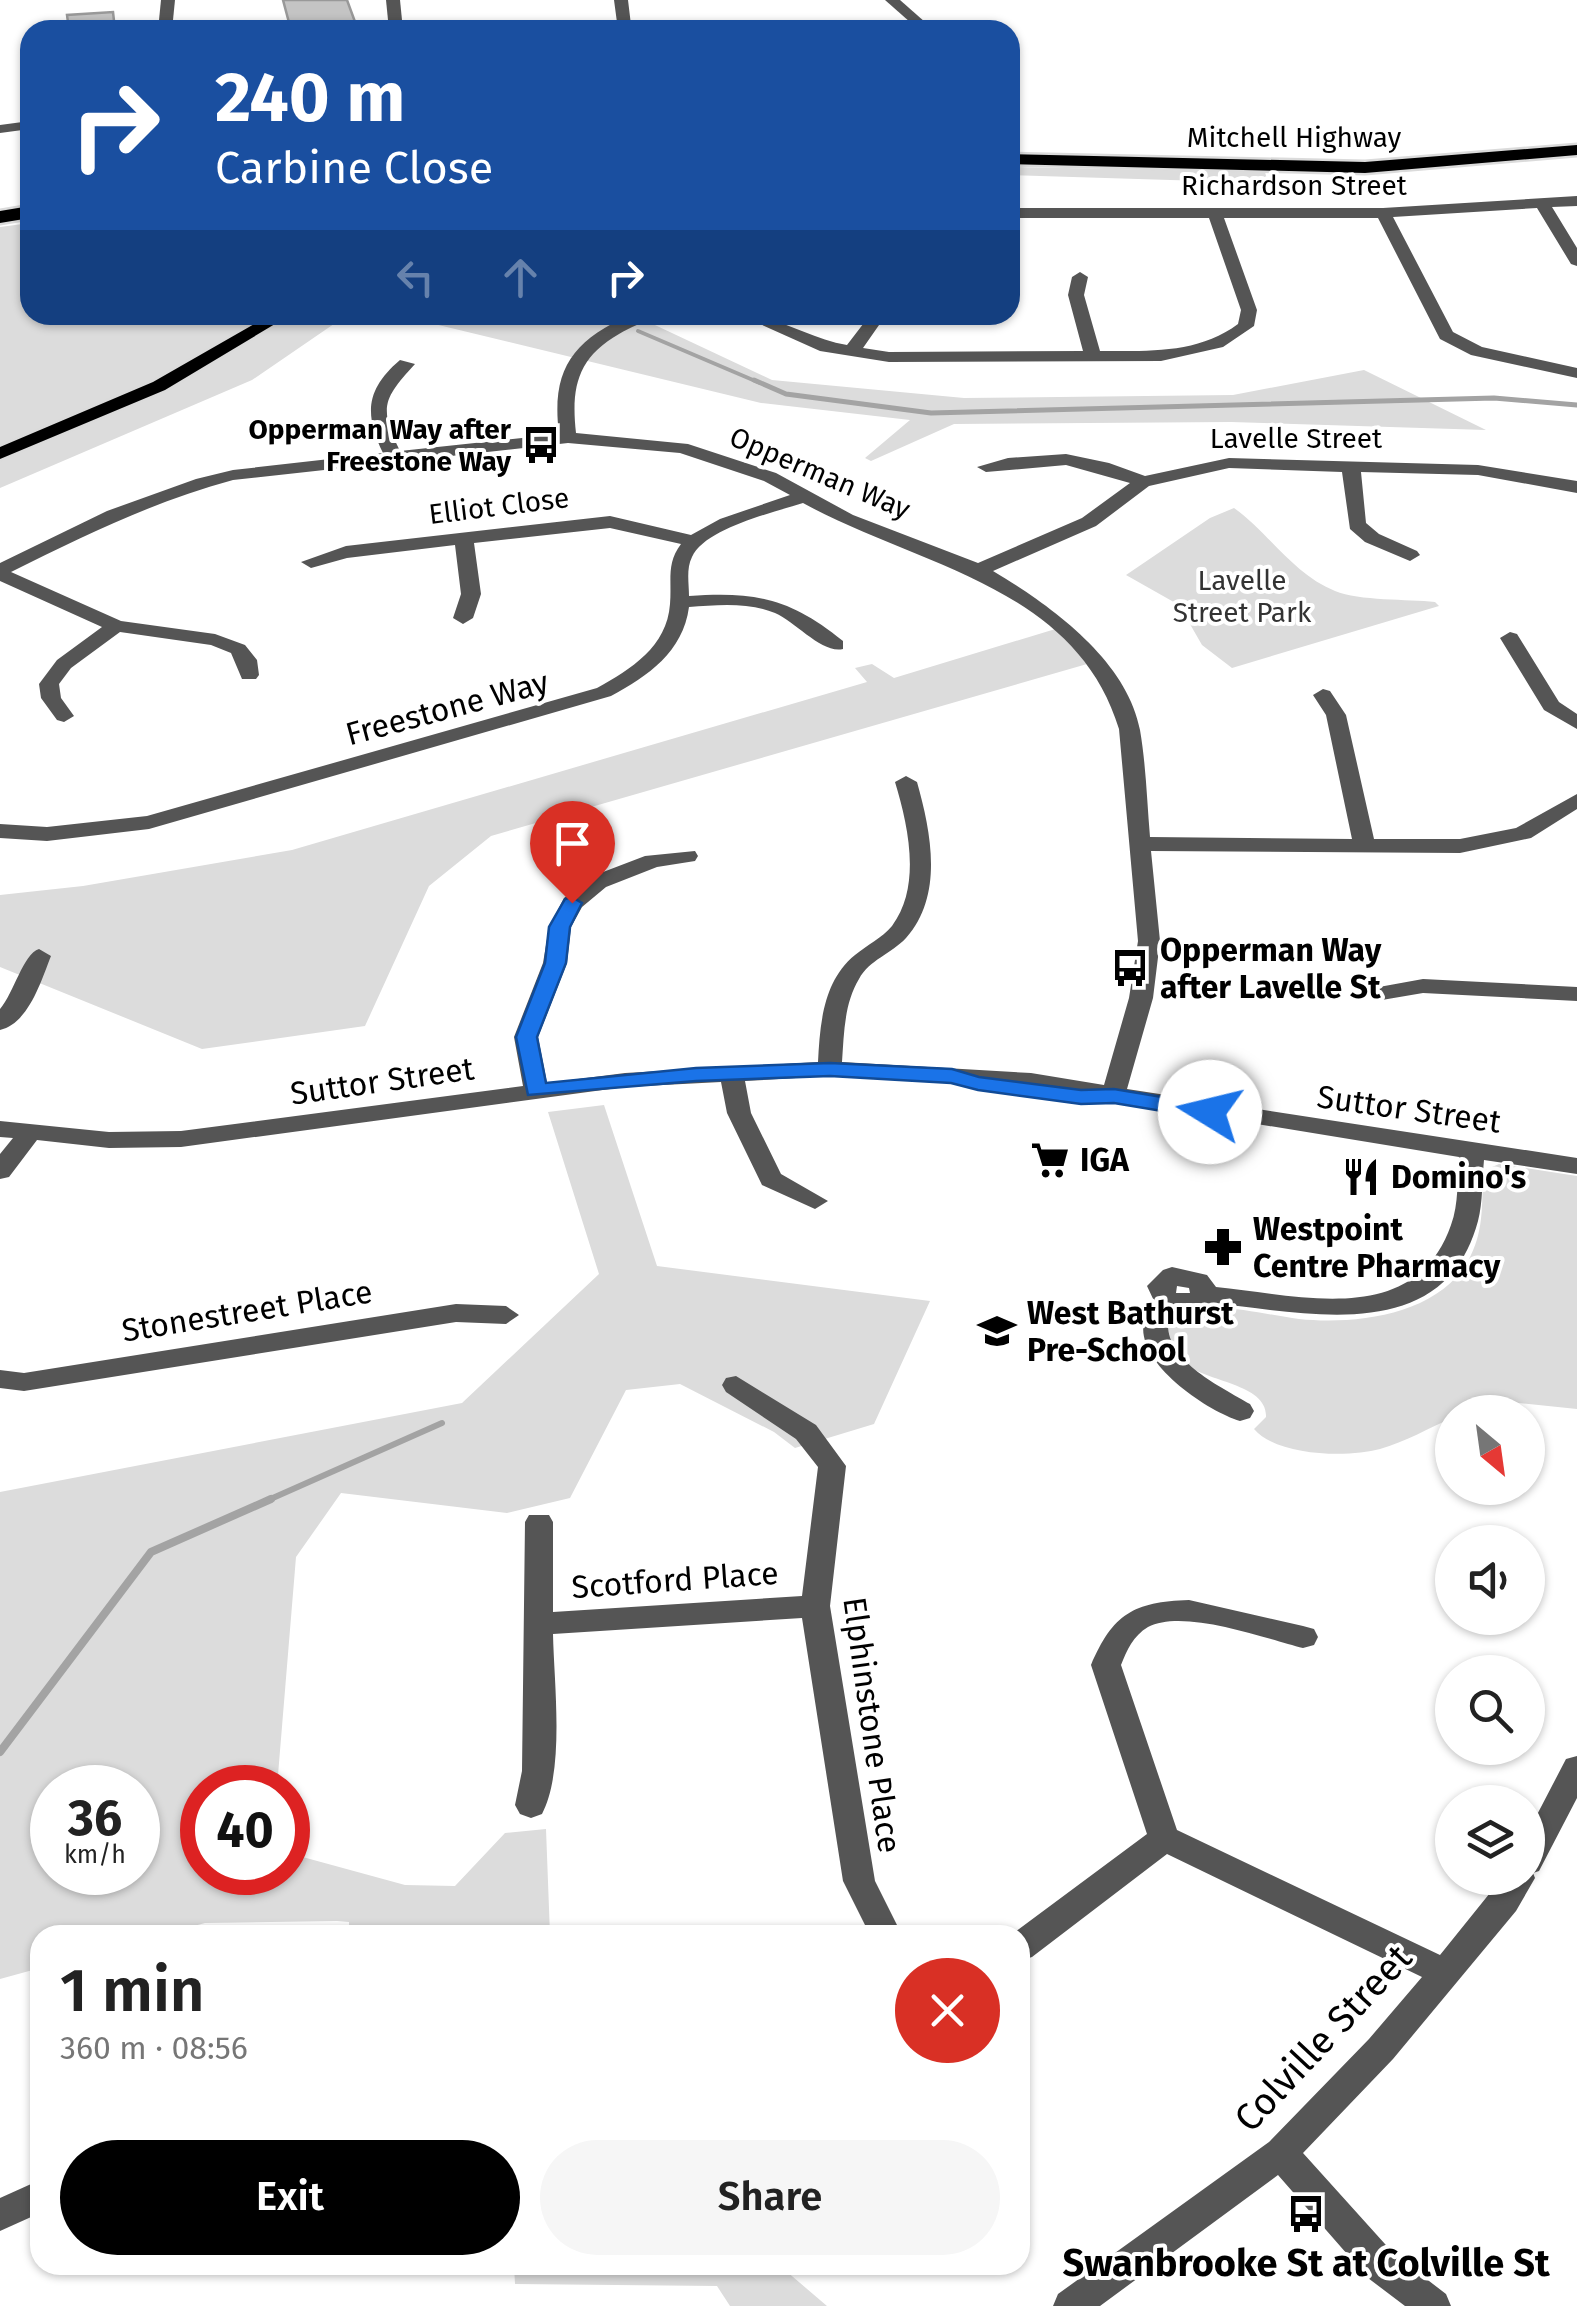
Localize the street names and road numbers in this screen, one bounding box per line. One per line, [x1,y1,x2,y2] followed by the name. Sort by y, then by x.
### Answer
[1187,121,1401,154] street label: Mitchell Highway
[1181,169,1408,202] street label: Richardson Street
[725,420,915,526] street label: Opperman Way
[1210,422,1383,455] street label: Lavelle Street
[427,481,571,531] street label: Elliot Close
[341,663,553,753] street label: Freestone Way
[288,1049,477,1113] street label: Suttor Street
[1315,1077,1504,1141] street label: Suttor Street
[119,1272,375,1350] street label: Stonestreet Place
[570,1554,780,1606] street label: Scotford Place
[835,1595,909,1855] street label: Elphinstone Place
[1225,1935,1421,2141] street label: Colville Street

